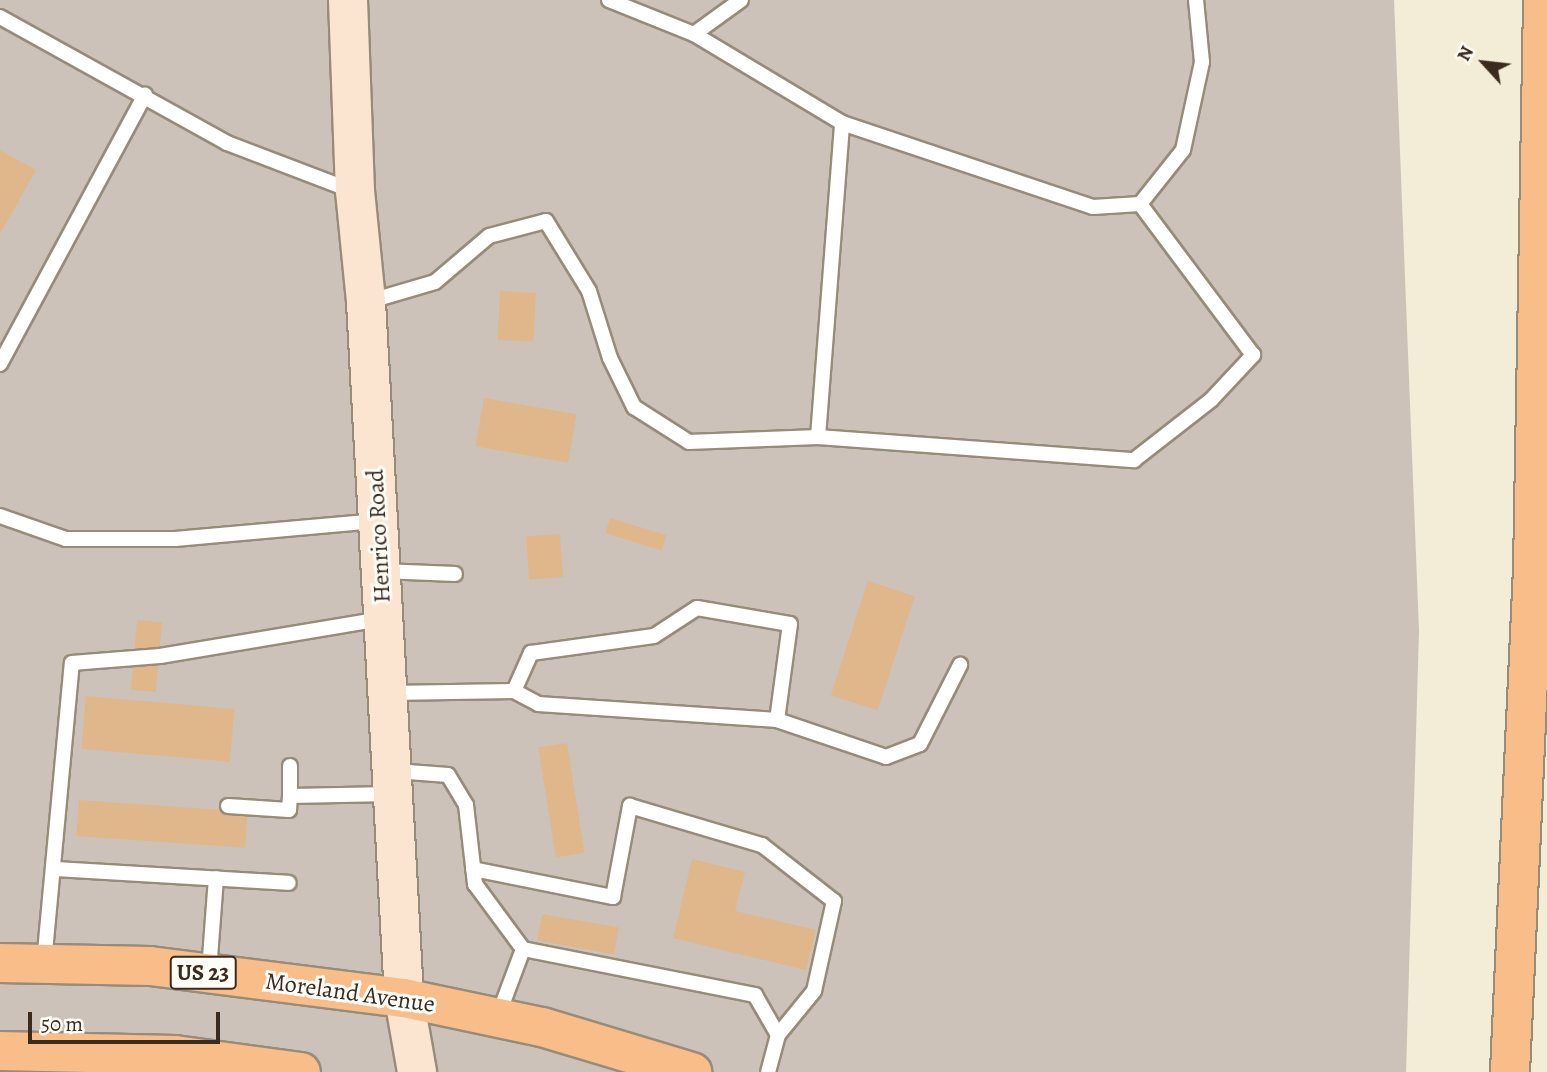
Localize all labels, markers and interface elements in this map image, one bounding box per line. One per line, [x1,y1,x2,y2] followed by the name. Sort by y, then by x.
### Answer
[1449,28,1519,98] north arrow
[1451,41,1480,66] text: N
[361,468,397,604] street label: Henrico Road
[168,954,238,992] road number: US 23
[263,967,437,1019] street label: Moreland Avenue
[32,998,224,1042] scale bar
[41,1010,83,1038] text: 50 m

